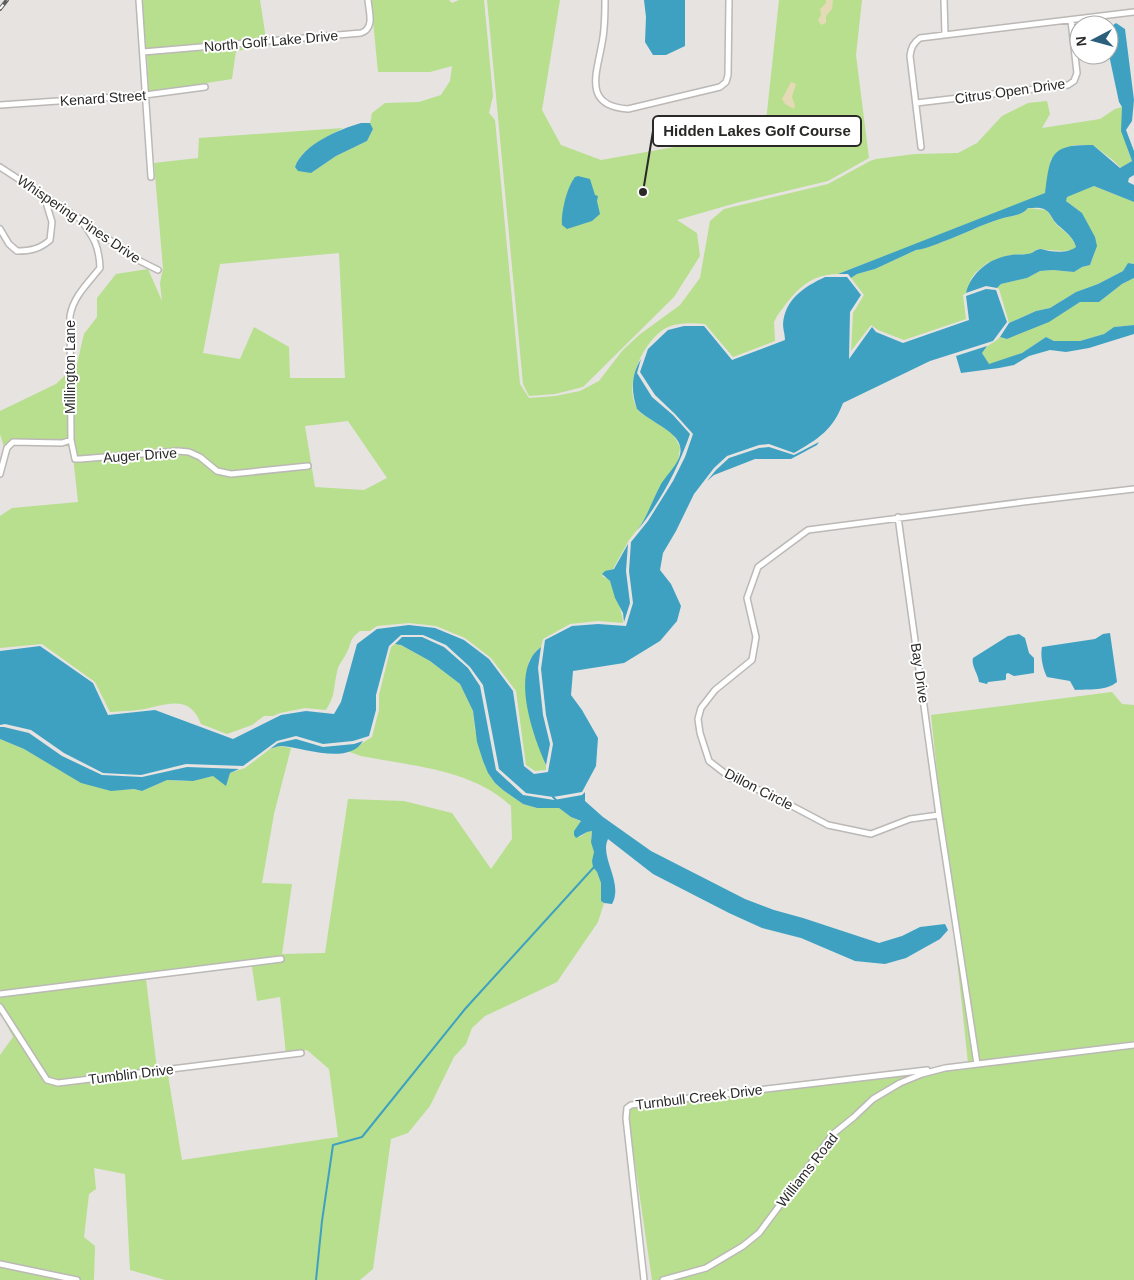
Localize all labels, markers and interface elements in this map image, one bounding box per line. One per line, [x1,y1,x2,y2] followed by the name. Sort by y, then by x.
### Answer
[1069,15,1119,65] north arrow
[203,27,339,55] street label: North Golf Lake Drive
[1073,35,1090,47] text: N
[954,75,1066,107] street label: Citrus Open Drive
[59,87,147,109] street label: Kenard Street
[653,116,861,146] callout: Hidden Lakes Golf Course
[663,122,851,139] text: Hidden Lakes Golf Course
[14,172,144,266] street label: Whispering Pines Drive
[62,320,78,414] street label: Millington Lane
[103,444,178,466] street label: Auger Drive
[908,642,932,704] street label: Bay Drive
[722,765,796,813] street label: Dillon Circle
[87,1061,175,1087] street label: Tumblin Drive
[635,1081,764,1113] street label: Turnbull Creek Drive
[773,1130,841,1210] street label: Williams Road

